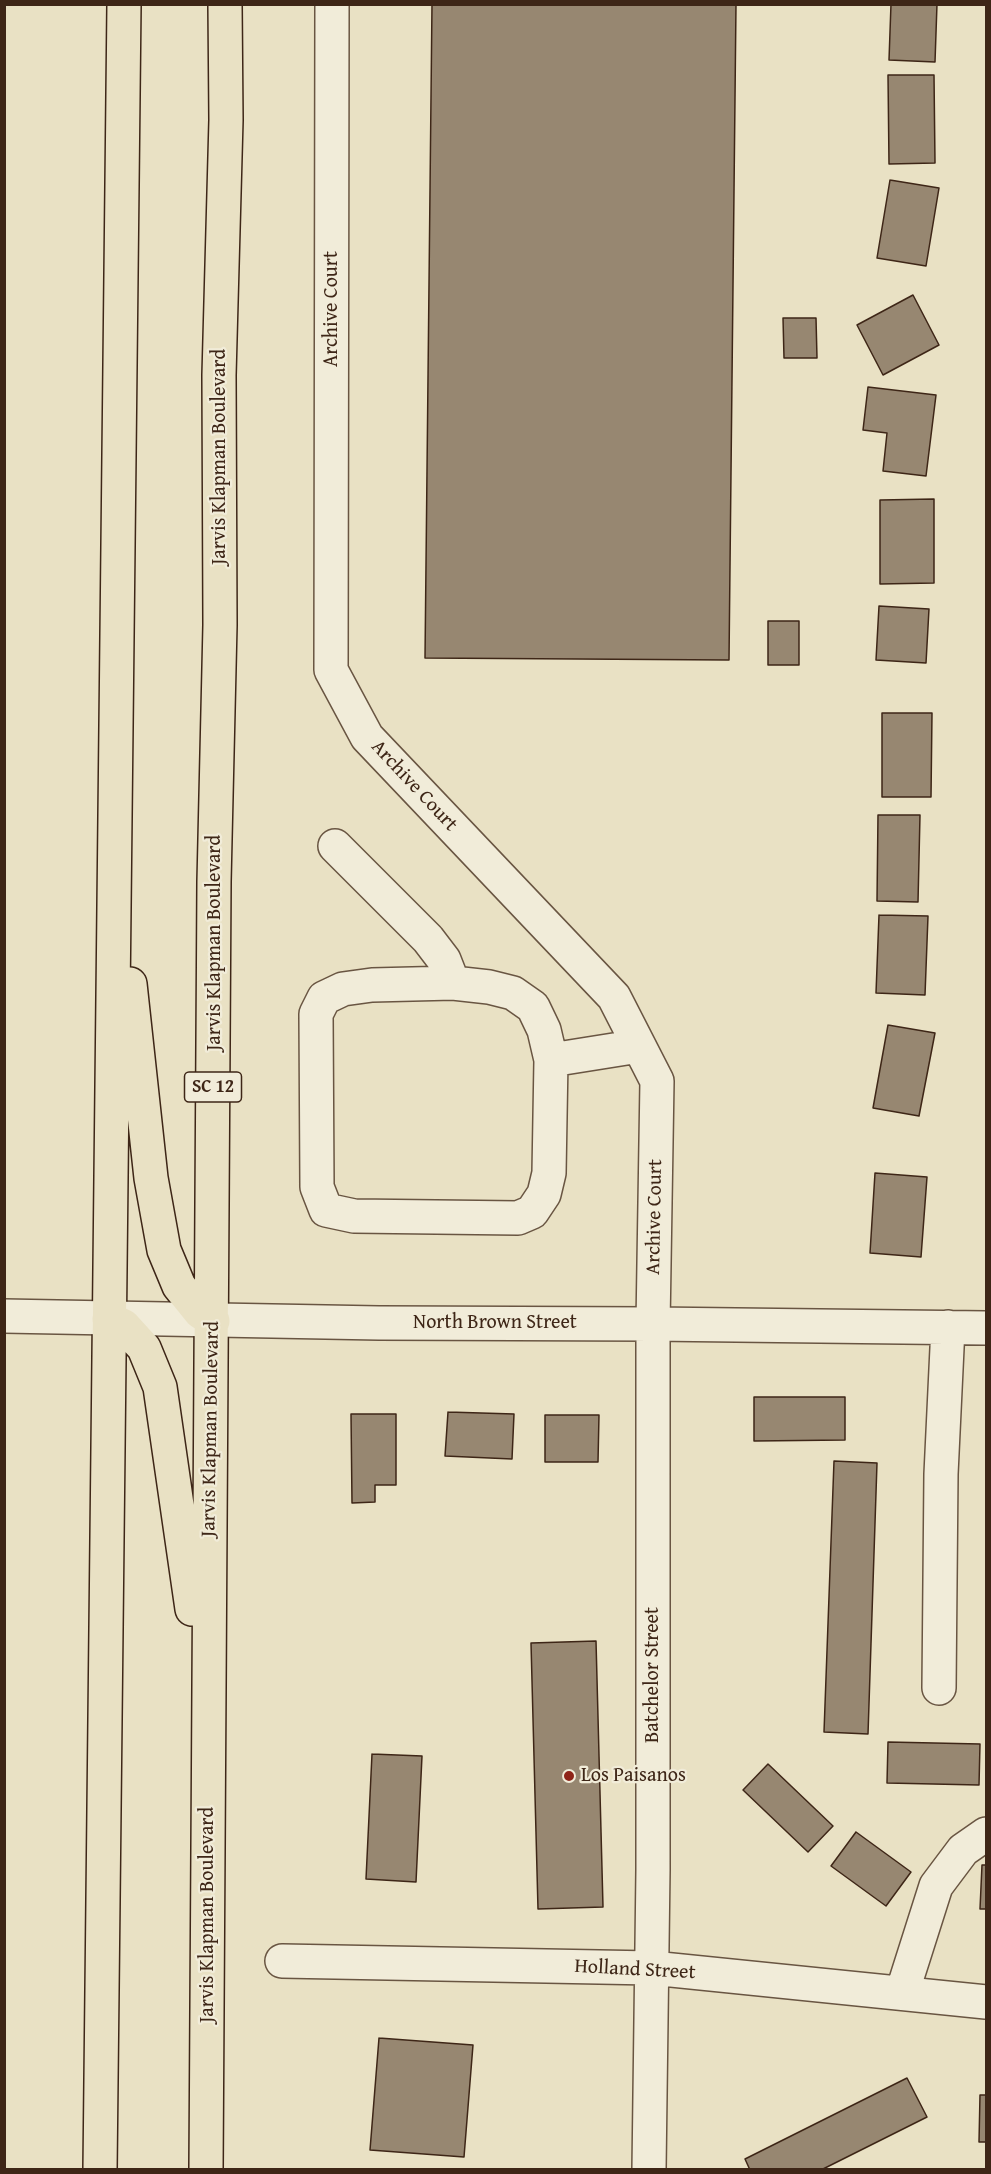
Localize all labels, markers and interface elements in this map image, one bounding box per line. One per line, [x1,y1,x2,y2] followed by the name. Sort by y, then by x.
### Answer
[320,251,344,367] street label: Archive Court
[208,349,232,565] street label: Jarvis Klapman Boulevard
[366,735,462,837] street label: Archive Court
[203,835,227,1051] street label: Jarvis Klapman Boulevard
[184,1072,242,1102] road number: SC 12
[642,1159,668,1275] street label: Archive Court
[413,1311,577,1335] street label: North Brown Street
[197,1321,225,1537] street label: Jarvis Klapman Boulevard
[641,1607,665,1743] street label: Batchelor Street
[581,1764,686,1788] place label: Los Paisanos
[562,1769,576,1783] marker: Los Paisanos
[196,1807,220,2023] street label: Jarvis Klapman Boulevard
[574,1955,696,1985] street label: Holland Street

